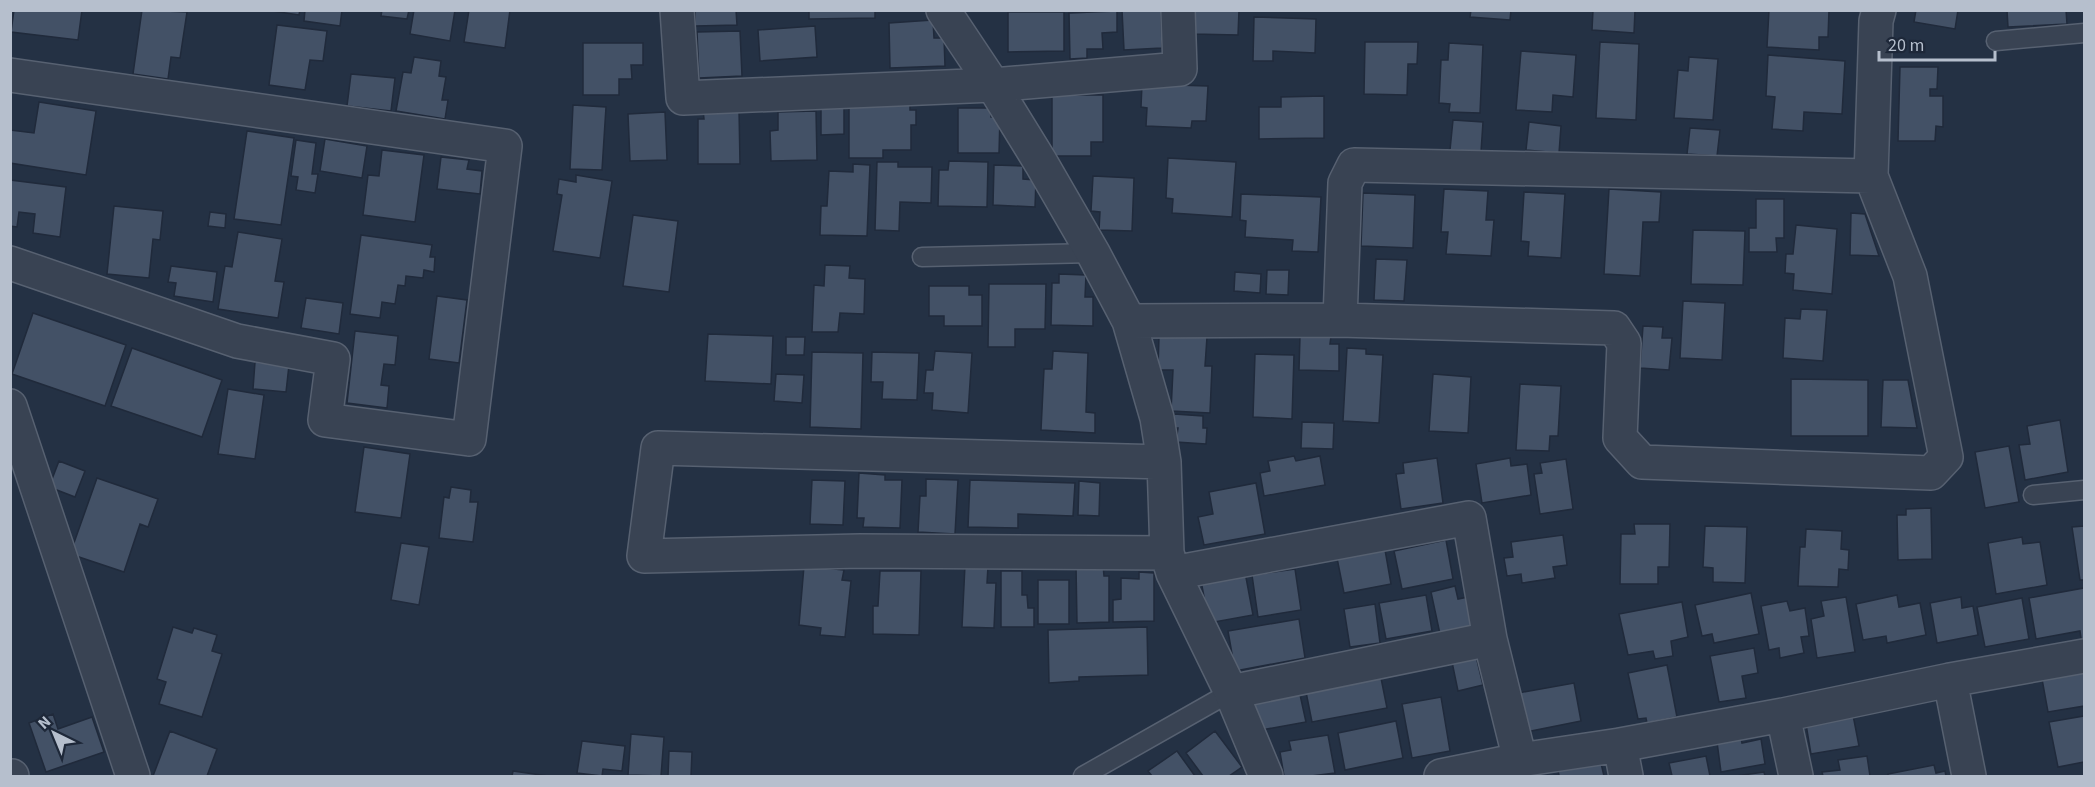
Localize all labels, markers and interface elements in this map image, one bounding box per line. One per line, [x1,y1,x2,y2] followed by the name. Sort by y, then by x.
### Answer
[1879,24,1994,62] scale bar
[1888,33,1924,58] text: 20 m
[24,703,84,763] north arrow
[33,711,56,734] text: N

